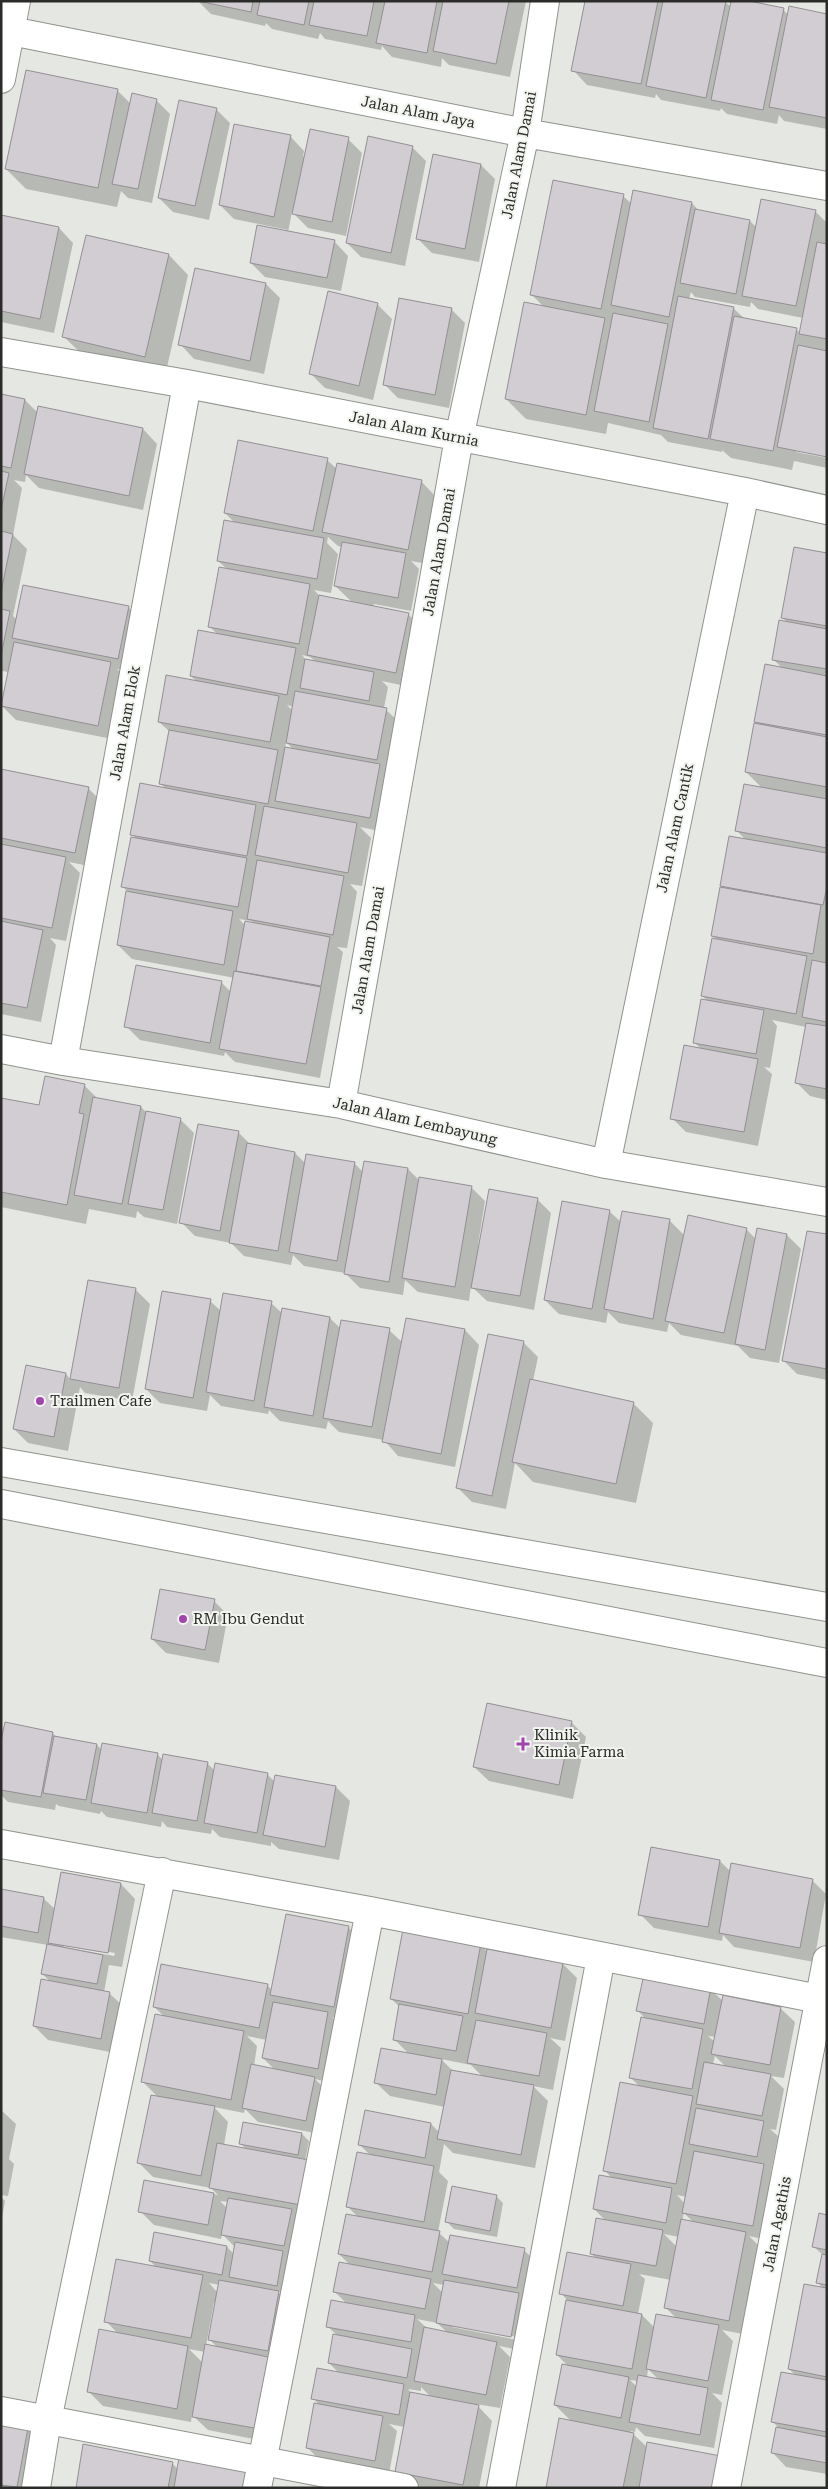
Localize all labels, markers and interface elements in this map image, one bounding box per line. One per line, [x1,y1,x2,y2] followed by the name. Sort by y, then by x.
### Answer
[498,89,540,220] street label: Jalan Alam Damai
[359,92,477,132] street label: Jalan Alam Jaya
[347,408,481,450] street label: Jalan Alam Kurnia
[419,486,459,617] street label: Jalan Alam Damai
[106,664,144,782] street label: Jalan Alam Elok
[652,761,698,894] street label: Jalan Alam Cantik
[348,884,388,1015] street label: Jalan Alam Damai
[331,1093,499,1149] street label: Jalan Alam Lembayung
[50,1392,152,1410] place label: Trailmen Cafe
[34,1395,46,1407] marker: Trailmen Cafe
[193,1610,305,1628] place label: RM Ibu Gendut
[177,1613,189,1625] marker: RM Ibu Gendut
[534,1726,624,1761] place label: Klinik Kimia Farma
[516,1737,530,1751] marker: Klinik Kimia Farma
[759,2175,795,2273] street label: Jalan Agathis

